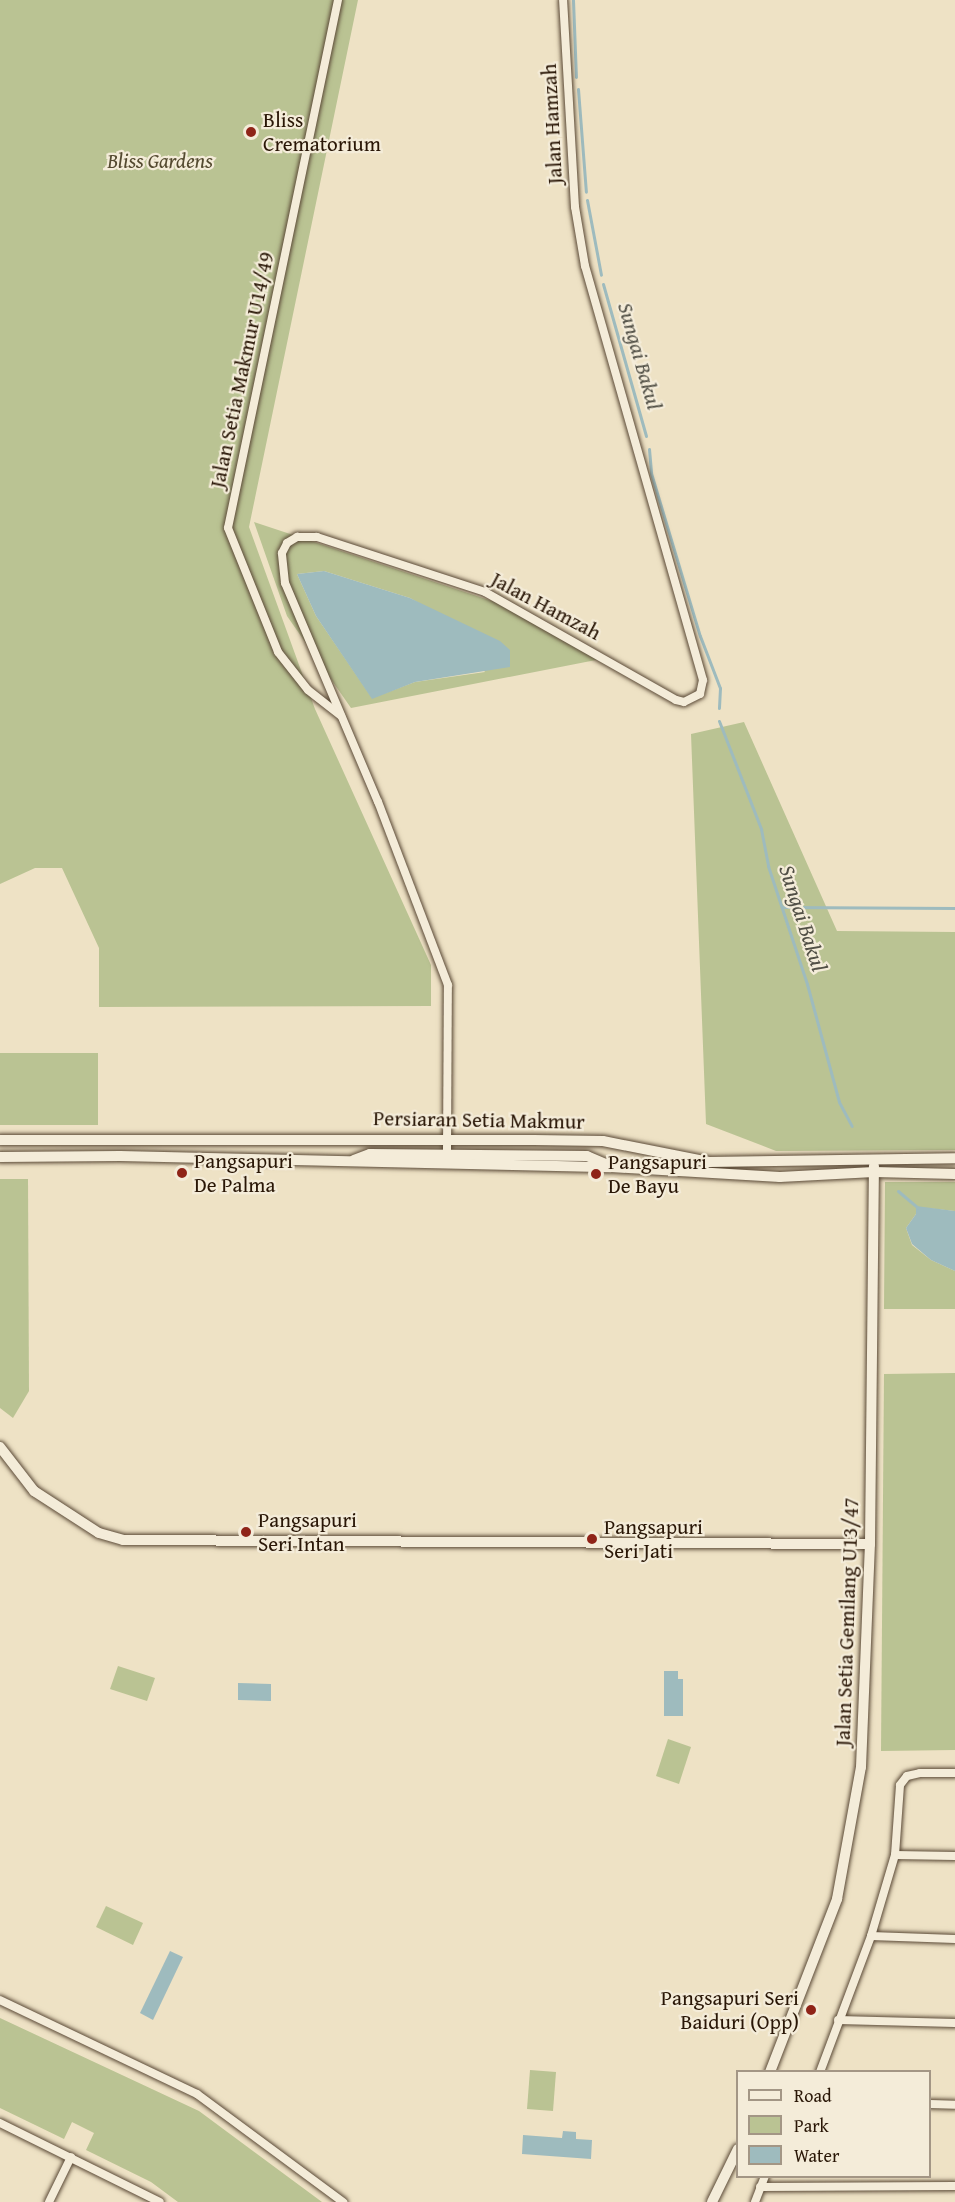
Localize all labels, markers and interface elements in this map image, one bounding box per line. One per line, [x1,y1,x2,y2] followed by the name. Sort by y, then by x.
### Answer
[536,63,568,185] street label: Jalan Hamzah
[263,107,381,157] place label: Bliss Crematorium
[244,125,258,139] marker: Bliss Crematorium
[107,148,213,174] park label: Bliss Gardens
[205,250,279,490] street label: Jalan Setia Makmur U14/49
[612,299,668,413] water label: Sungai Bakul
[487,567,605,645] street label: Jalan Hamzah
[773,861,833,975] water label: Sungai Bakul
[373,1106,585,1134] street label: Persiaran Setia Makmur
[194,1148,293,1198] place label: Pangsapuri De Palma
[608,1149,707,1199] place label: Pangsapuri De Bayu
[175,1166,189,1180] marker: Pangsapuri De Palma
[589,1167,603,1181] marker: Pangsapuri De Bayu
[830,1497,864,1747] street label: Jalan Setia Gemilang U13/47
[258,1507,357,1557] place label: Pangsapuri Seri Intan
[604,1514,703,1564] place label: Pangsapuri Seri Jati
[239,1525,253,1539] marker: Pangsapuri Seri Intan
[585,1532,599,1546] marker: Pangsapuri Seri Jati
[661,1985,799,2035] place label: Pangsapuri Seri Baiduri (Opp)
[804,2003,818,2017] marker: Pangsapuri Seri Baiduri (Opp)
[736,2070,931,2178] legend
[794,2082,832,2109] text: Road
[794,2112,829,2139] text: Park
[794,2142,839,2169] text: Water

